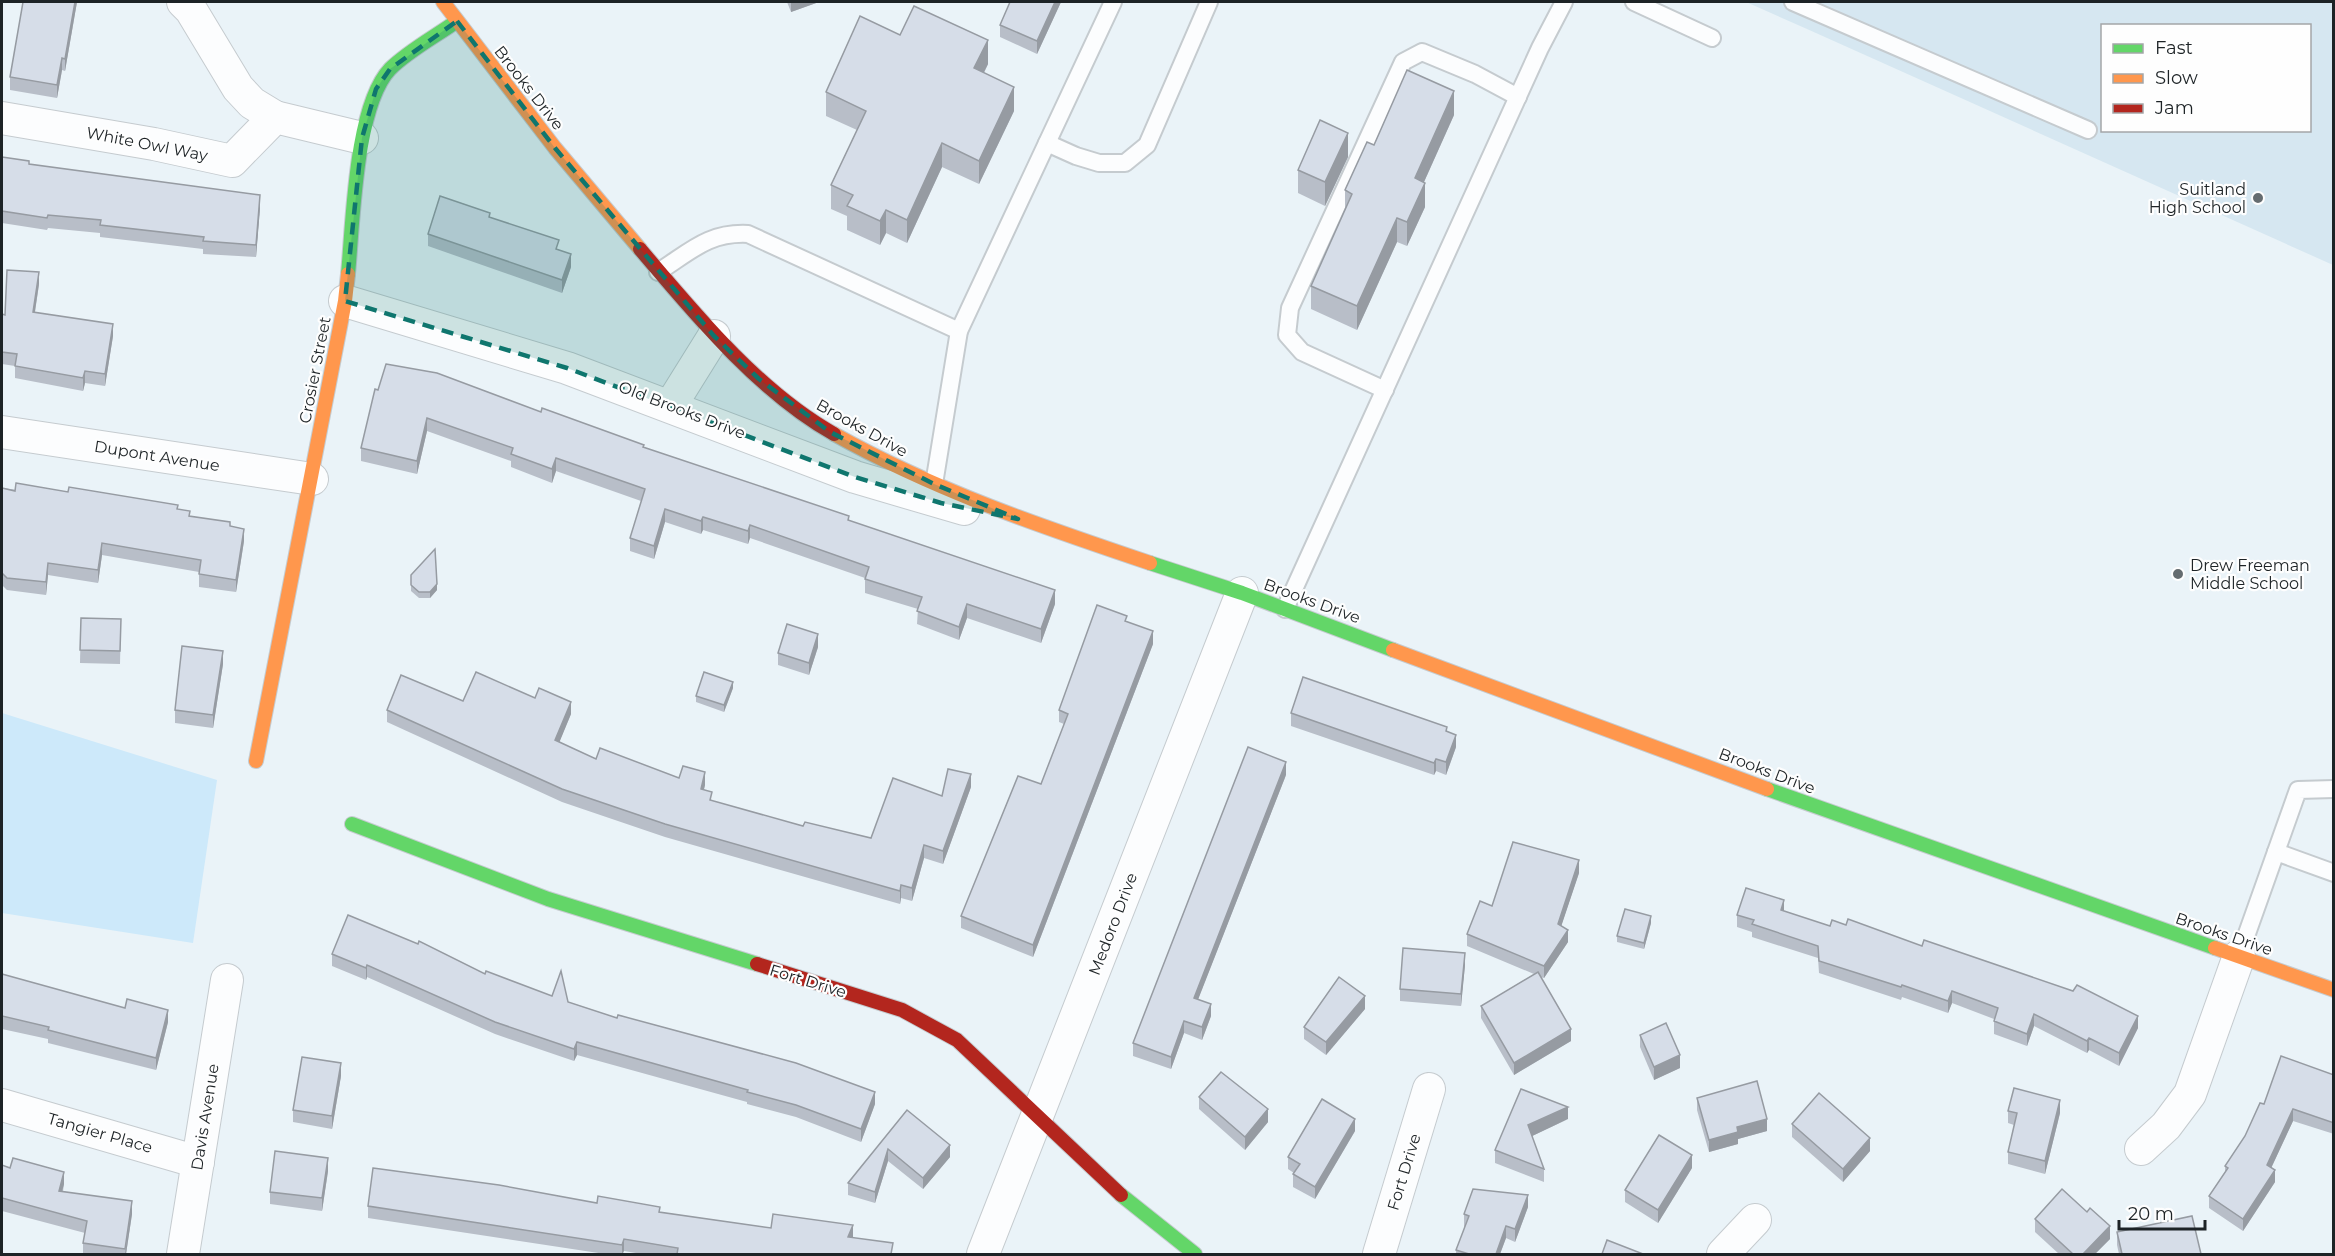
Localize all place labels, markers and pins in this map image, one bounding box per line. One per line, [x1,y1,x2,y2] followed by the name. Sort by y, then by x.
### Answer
[2149,180,2246,217] place label: Suitland High School
[2251,191,2265,205] marker: Suitland High School
[2190,556,2310,593] place label: Drew Freeman Middle School
[2171,567,2185,581] marker: Drew Freeman Middle School

